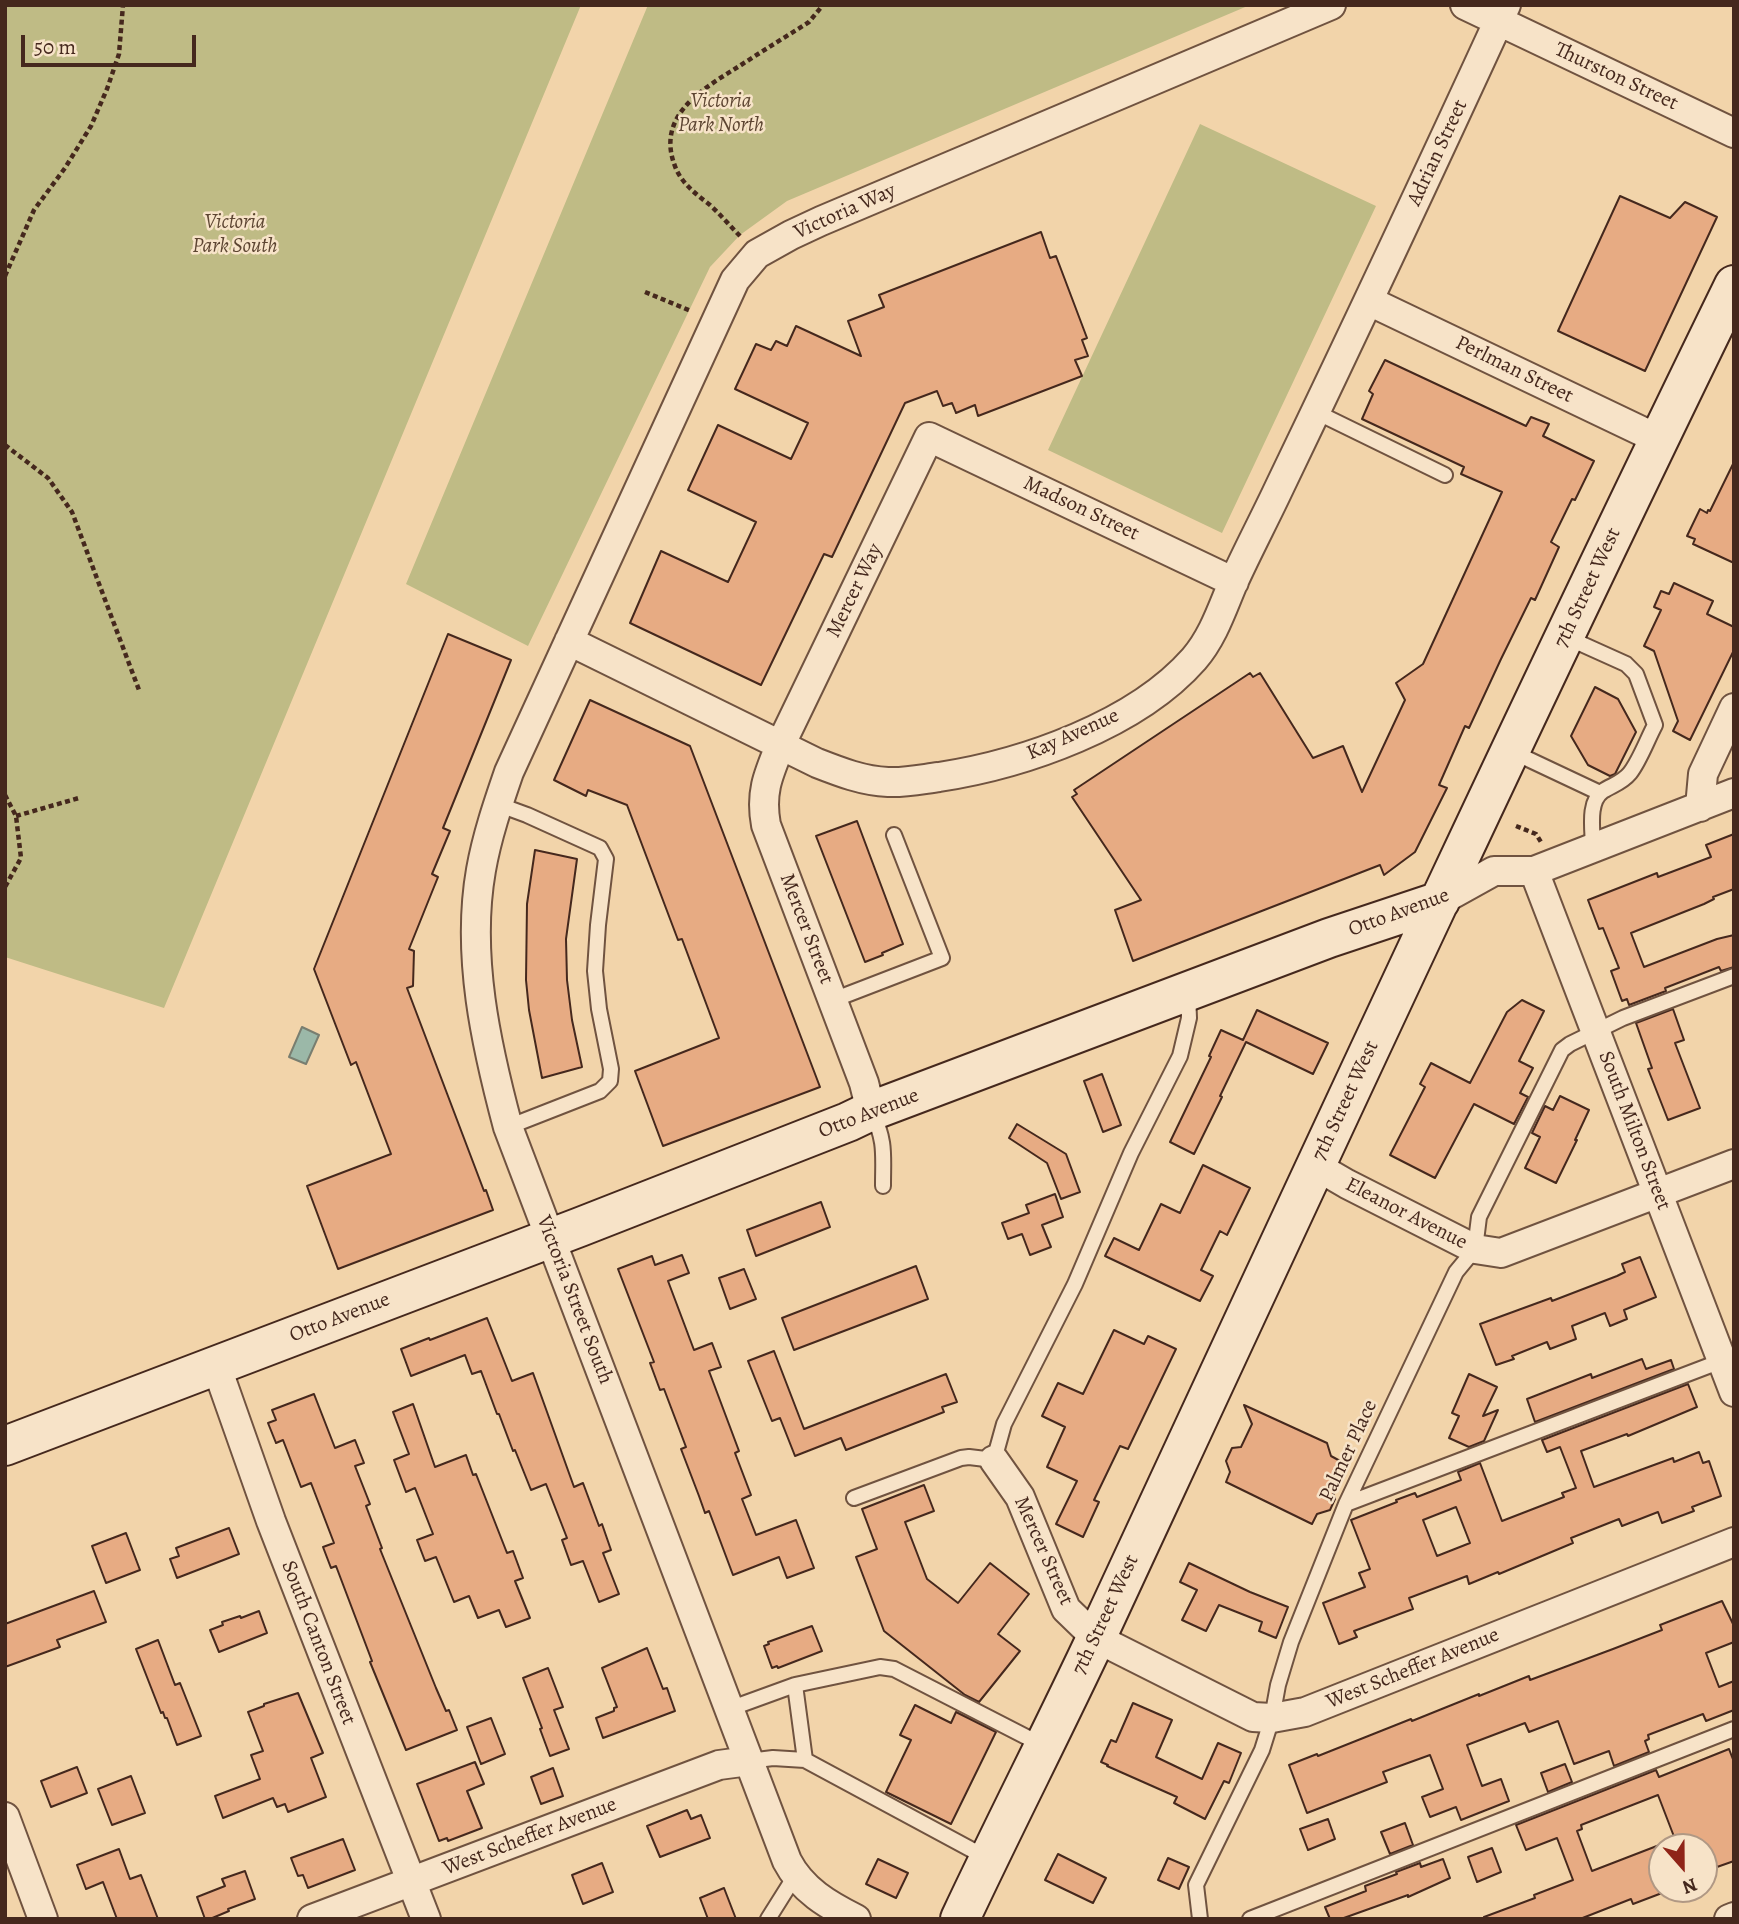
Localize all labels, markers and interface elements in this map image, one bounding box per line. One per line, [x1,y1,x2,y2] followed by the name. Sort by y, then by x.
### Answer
[24,21,200,65] scale bar
[34,33,76,61] text: 50 m
[1550,37,1682,117] street label: Thurston Street
[678,89,764,139] park label: Victoria Park North
[1402,96,1474,210] street label: Adrian Street
[790,178,900,246] street label: Victoria Way
[192,210,278,260] park label: Victoria Park South
[1451,331,1577,409] street label: Perlman Street
[1019,471,1143,547] street label: Madson Street
[1549,524,1627,652] street label: 7th Street West
[821,540,889,642] street label: Mercer Way
[1023,703,1123,767] street label: Kay Avenue
[773,870,839,988] street label: Mercer Street
[1345,883,1453,943] street label: Otto Avenue
[1307,1037,1385,1165] street label: 7th Street West
[1592,1048,1676,1214] street label: South Milton Street
[815,1083,923,1145] street label: Otto Avenue
[1341,1172,1471,1256] street label: Eleanor Avenue
[530,1212,618,1388] street label: Victoria Street South
[286,1287,394,1349] street label: Otto Avenue
[1314,1396,1384,1506] street label: Palmer Place
[1008,1493,1078,1609] street label: Mercer Street
[1067,1551,1145,1679] street label: 7th Street West
[275,1557,361,1729] street label: South Canton Street
[1323,1623,1503,1715] street label: West Scheffer Avenue
[440,1792,620,1882] street label: West Scheffer Avenue
[1648,1833,1718,1903] north arrow
[1679,1871,1701,1900] text: N

